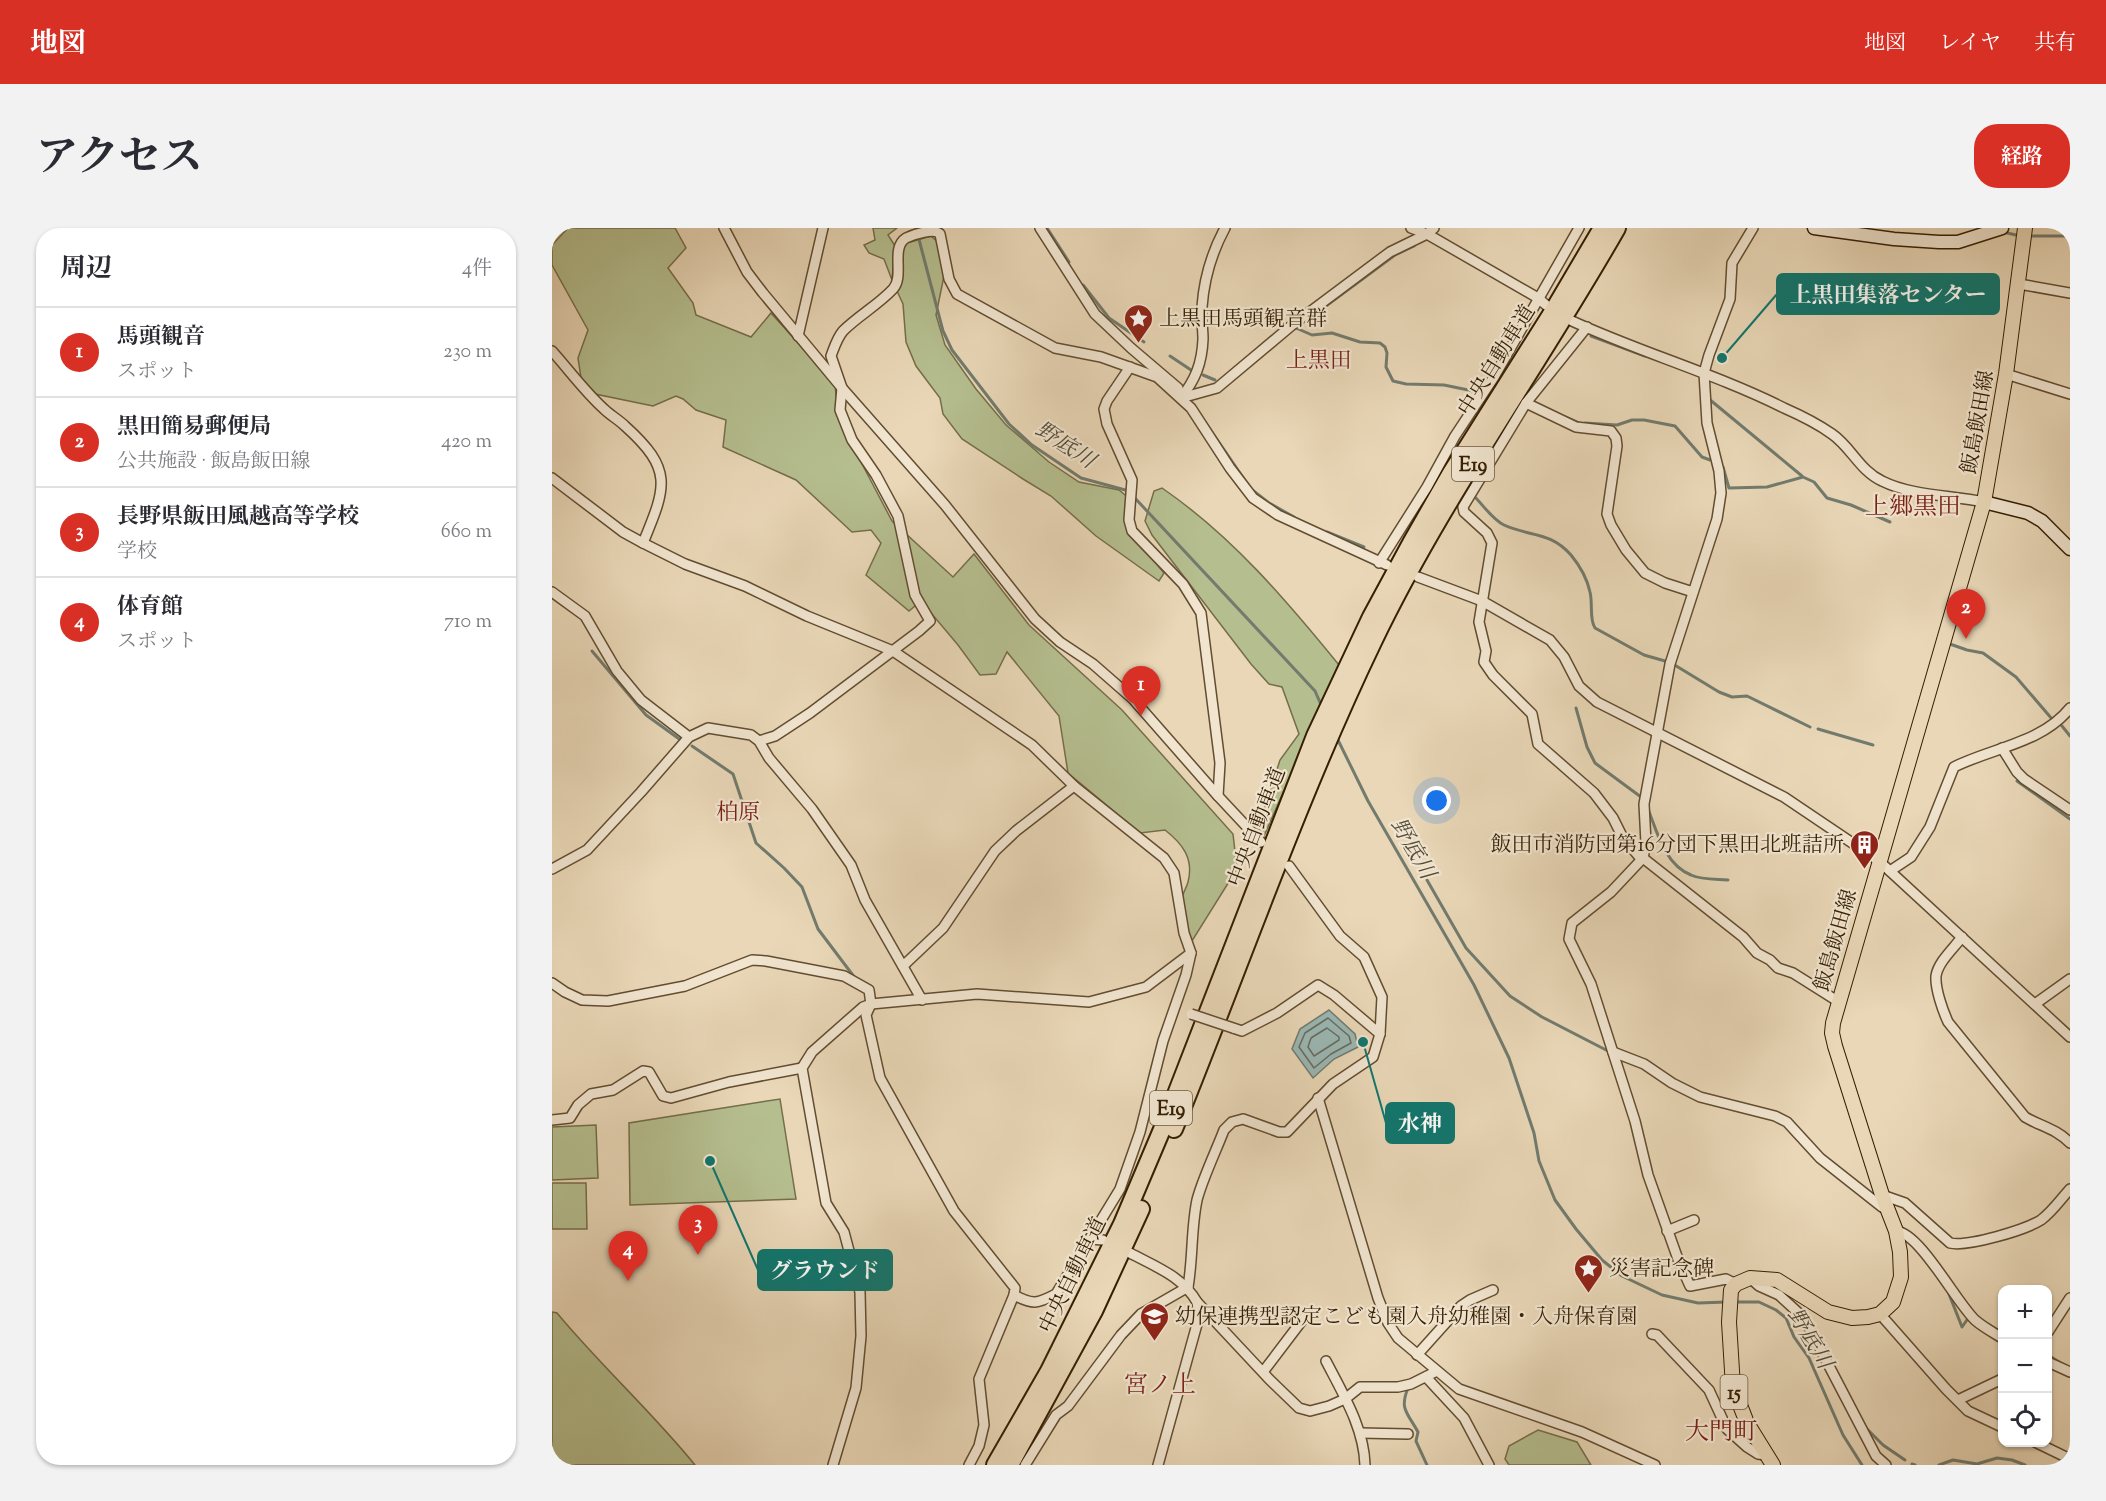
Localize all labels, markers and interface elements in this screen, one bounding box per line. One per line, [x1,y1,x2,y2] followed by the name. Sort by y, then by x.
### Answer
[30,25,86,65] text: 地図
[1864,29,1906,59] text: 地図
[1939,29,2001,59] text: レイヤ
[2034,29,2076,59] text: 共有
[1974,124,2070,188] button: 経路
[36,130,203,190] text: アクセス
[60,251,112,288] text: 周辺
[462,255,492,284] text: 4件
[1777,274,1999,314] callout: 上黒田集落センター
[1789,281,1987,313] text: 上黒田集落センター
[1452,300,1544,422] street label: 中央自動車道
[1122,302,1154,344] place icon: 上黒田馬頭観音群
[1159,305,1327,335] place label: 上黒田馬頭観音群
[117,322,205,354] text: 馬頭観音
[76,338,83,367] text: 1
[443,338,492,367] text: 230 m
[1286,346,1352,378] district label: 上黒田
[117,358,197,387] text: スポット
[1955,368,2003,477] street label: 飯島飯田線
[117,412,271,444] text: 黒田簡易郵便局
[1028,415,1102,479] water label: 野底川
[75,428,84,457] text: 2
[441,428,492,457] text: 420 m
[1452,447,1494,481] road number: E19
[117,448,311,477] text: 公共施設 · 飯島飯田線
[1865,491,1961,525] district label: 上郷黒田
[117,502,359,534] text: 長野県飯田風越高等学校
[75,518,84,547] text: 3
[441,518,492,547] text: 660 m
[117,538,157,567] text: 学校
[1946,590,1986,639] pin: 2
[117,592,183,624] text: 体育館
[74,608,85,637] text: 4
[444,608,492,637] text: 710 m
[117,628,197,657] text: スポット
[1122,666,1160,716] pin: 1
[1221,764,1294,892] street label: 中央自動車道
[1422,786,1451,815] your location
[716,798,760,830] district label: 柏原
[1381,813,1443,888] water label: 野底川
[1849,828,1881,870] building icon: 飯田市消防団第16分団下黒田北班詰所
[1490,831,1844,861] place label: 飯田市消防団第16分団下黒田北班詰所
[1808,886,1866,995] street label: 飯島飯田線
[1150,1091,1192,1125] road number: E19
[1386,1103,1454,1143] callout: 水神
[1398,1110,1442,1142] text: 水神
[678,1206,718,1255] pin: 3
[1033,1213,1115,1339] street label: 中央自動車道
[608,1232,648,1281] pin: 4
[758,1250,892,1290] callout: グラウンド
[1572,1252,1604,1294] place icon: 災害記念碑
[1609,1255,1714,1285] place label: 災害記念碑
[770,1257,880,1289] text: グラウンド
[1998,1285,2052,1447] map controls
[1998,1285,2052,1339] button: +
[1138,1300,1170,1342] school or university icon: 幼保連携型認定こども園入舟幼稚園・入舟保育園
[1175,1303,1637,1333] place label: 幼保連携型認定こども園入舟幼稚園・入舟保育園
[1778,1303,1840,1378] water label: 野底川
[1998,1339,2052,1393] button: −
[1124,1369,1196,1403] district label: 宮ノ上
[1720,1375,1748,1409] road number: 15
[1998,1393,2052,1447] button: locate
[1685,1416,1757,1450] district label: 大門町

